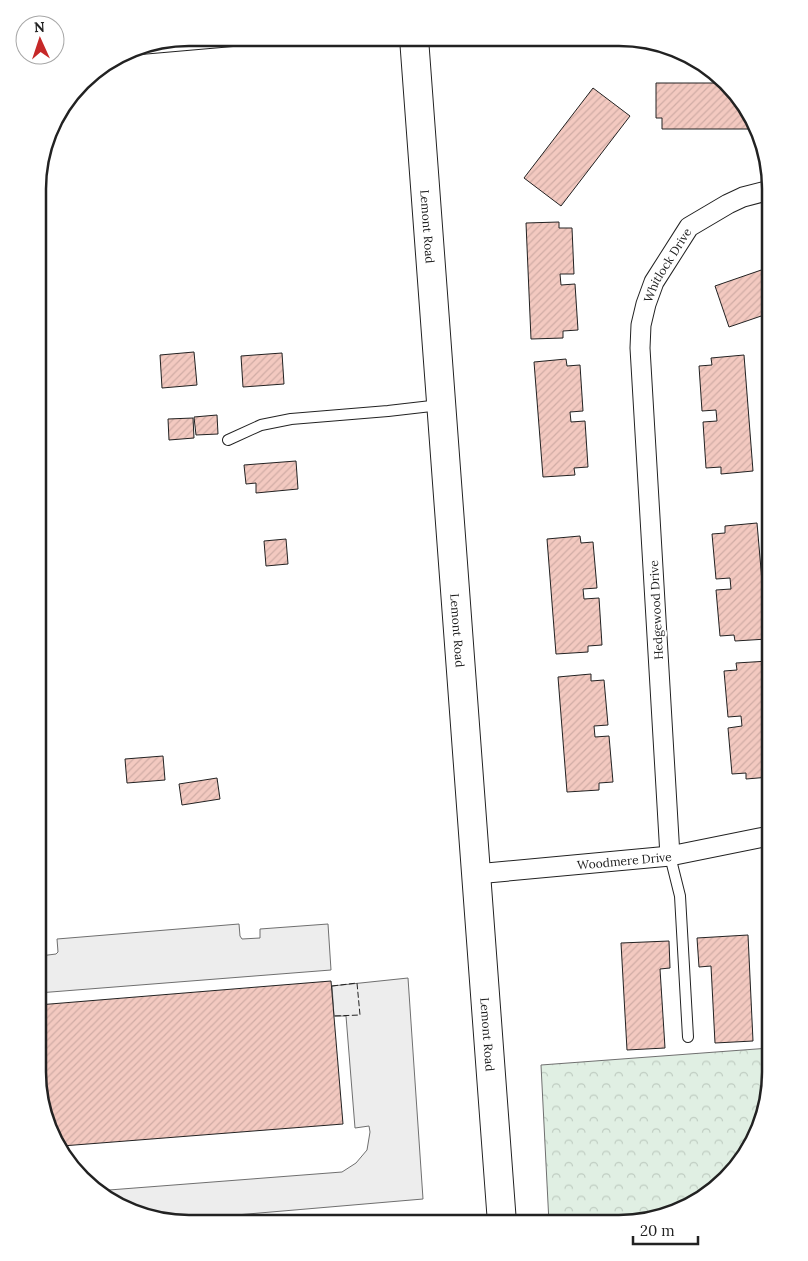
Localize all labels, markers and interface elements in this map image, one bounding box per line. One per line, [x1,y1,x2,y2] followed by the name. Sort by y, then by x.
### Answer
[15,15,65,65] north arrow
[33,18,45,36] text: N
[418,189,438,264] street label: Lemont Road
[640,224,694,304] street label: Whitlock Drive
[646,559,666,660] street label: Hedgewood Drive
[448,593,468,668] street label: Lemont Road
[576,848,673,872] street label: Woodmere Drive
[478,997,498,1072] street label: Lemont Road
[633,1214,698,1246] scale bar
[640,1221,675,1240] text: 20 m

